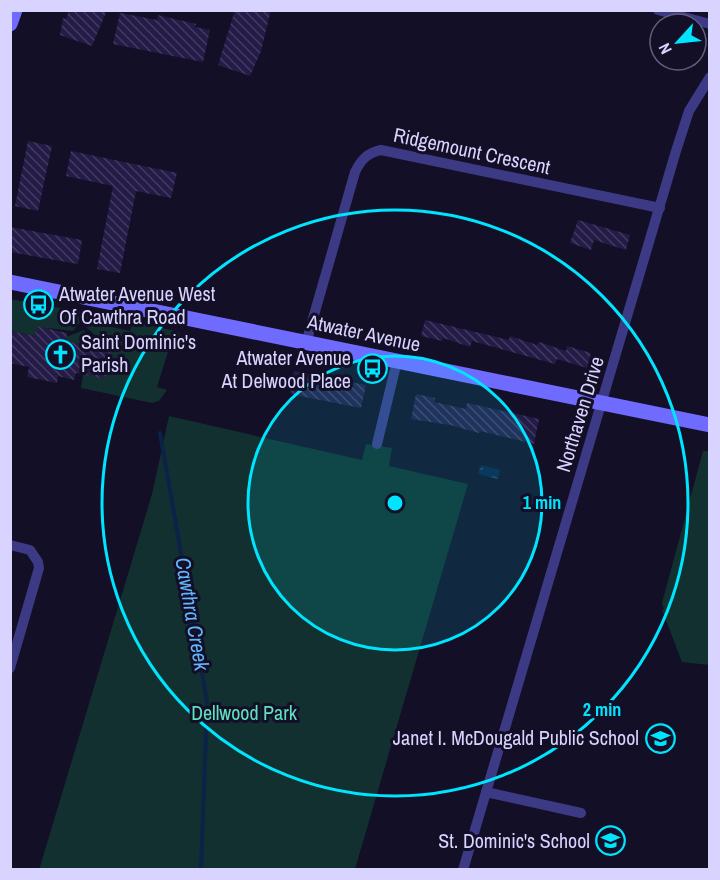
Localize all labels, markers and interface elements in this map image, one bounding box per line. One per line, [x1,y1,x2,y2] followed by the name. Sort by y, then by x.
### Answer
[648,12,708,72] north arrow
[653,40,677,58] text: N
[391,121,553,180] street label: Ridgemount Crescent
[58,280,216,330] place label: Atwater Avenue West Of Cawthra Road
[22,289,54,321] bus stop icon: Atwater Avenue West Of Cawthra Road
[304,307,423,358] street label: Atwater Avenue
[81,328,196,378] place label: Saint Dominic's Parish
[44,338,76,370] church icon: Saint Dominic's Parish
[221,344,351,394] place label: Atwater Avenue At Delwood Place
[356,353,388,385] bus stop icon: Atwater Avenue At Delwood Place
[549,353,610,475] street label: Northaven Drive
[523,490,561,515] text: 1 min
[385,493,405,513] centre of rings
[168,555,217,674] water label: Cawthra Creek
[583,697,621,722] text: 2 min
[191,699,298,726] park label: Dellwood Park
[644,722,676,754] school or university icon: Janet I. McDougald Public School
[393,724,639,751] place label: Janet I. McDougald Public School
[595,825,627,857] school or university icon: St. Dominic's School
[438,827,590,854] place label: St. Dominic's School

